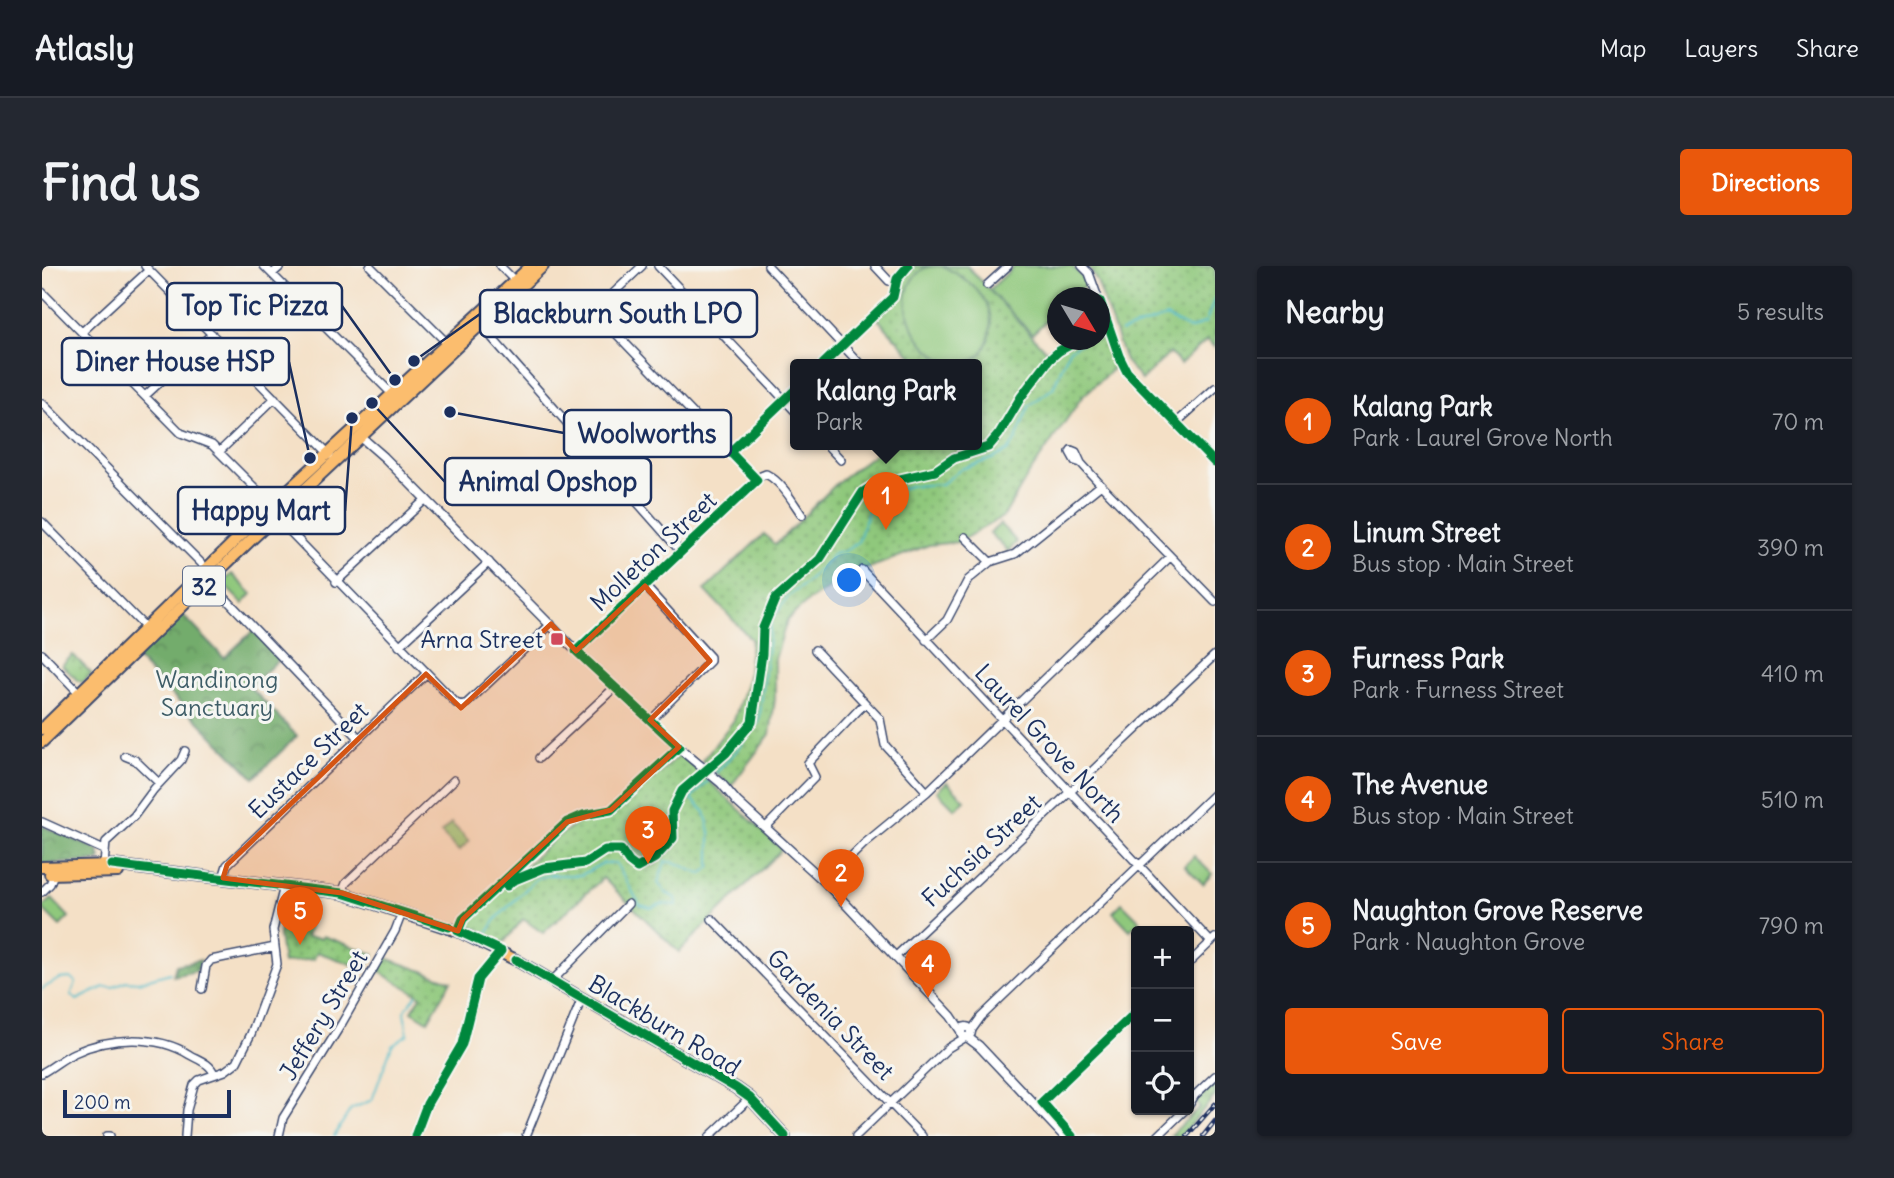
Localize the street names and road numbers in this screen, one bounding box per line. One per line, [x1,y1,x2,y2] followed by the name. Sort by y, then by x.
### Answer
[584,485,722,617] street label: Molleton Street
[183,566,225,606] road number: 32
[969,657,1131,829] street label: Laurel Grove North
[242,695,374,825] street label: Eustace Street
[915,787,1047,913] street label: Fuchsia Street
[761,942,901,1086] street label: Gardenia Street
[272,945,374,1085] street label: Jeffery Street
[584,968,746,1082] street label: Blackburn Road

